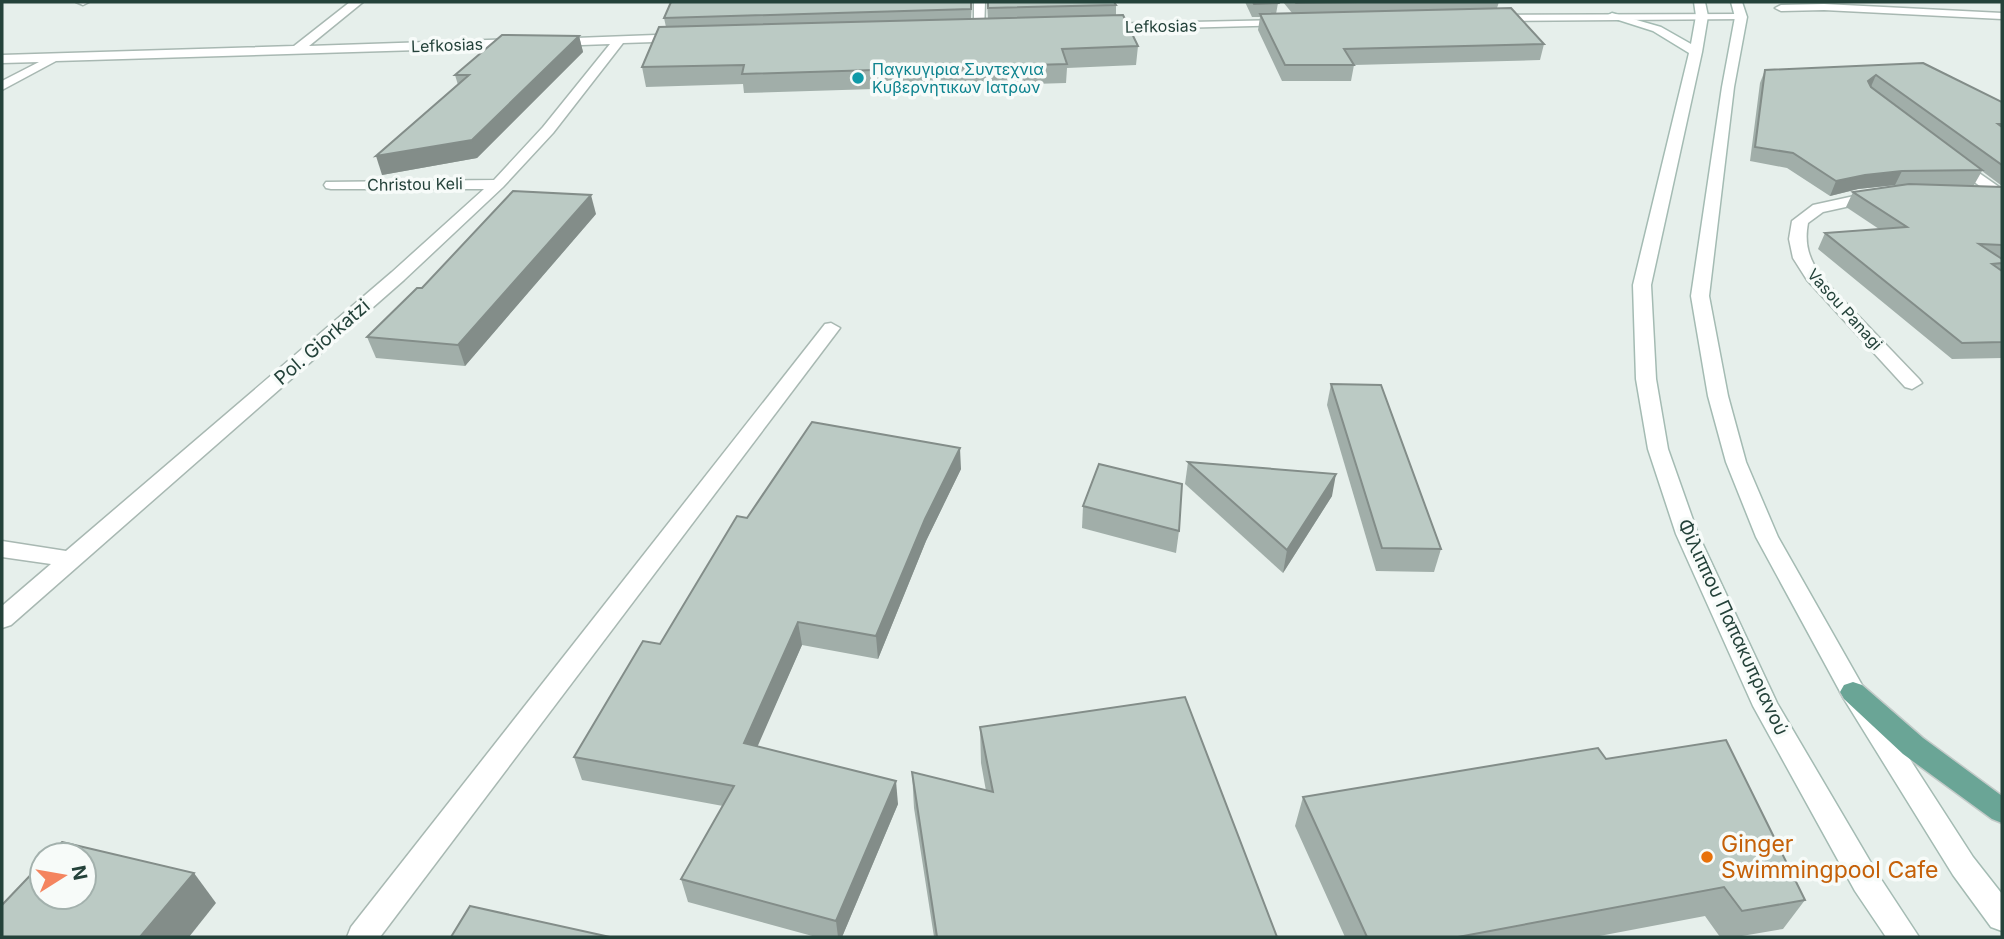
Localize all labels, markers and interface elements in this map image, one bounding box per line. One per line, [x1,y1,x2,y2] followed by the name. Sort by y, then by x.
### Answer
[1125,15,1197,37] street label: Lefkosias
[411,34,483,56] street label: Lefkosias
[872,59,1044,97] place label: Παγκυγιρια Συντεχνια Κυβερνητικων Ιατρων
[850,70,866,86] marker: Παγκυγιρια Συντεχνια Κυβερνητικων Ιατρων
[367,173,463,195] street label: Christou Keli
[1803,264,1887,354] street label: Vasou Panagi
[270,294,374,390] street label: Pol. Giorkatzi
[1673,515,1793,739] street label: Φίλιππου Παπακυπριανού
[1721,830,1938,884] place label: Ginger Swimmingpool Cafe
[28,841,98,911] north arrow
[1699,849,1715,865] marker: Ginger Swimmingpool Cafe
[67,864,92,882] text: N

